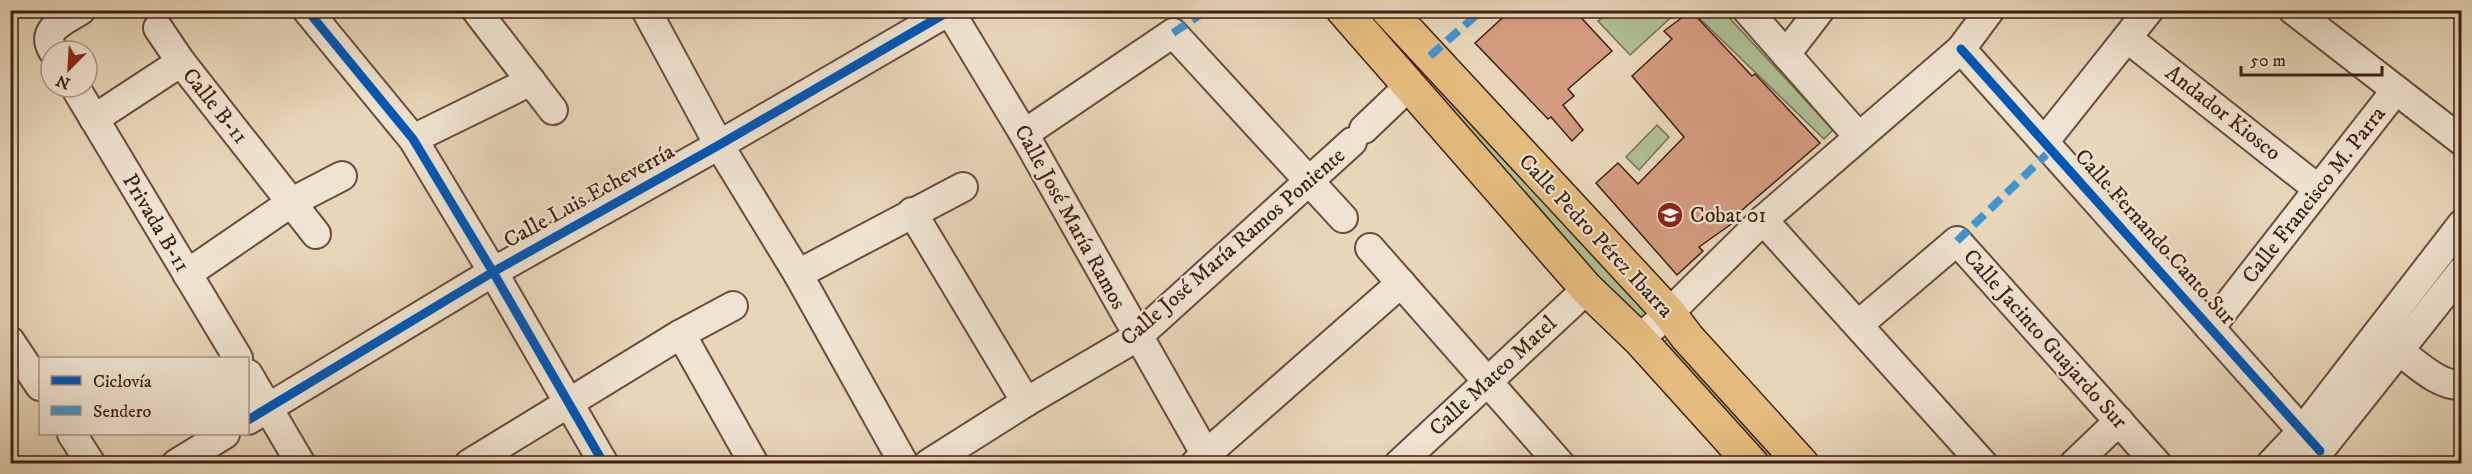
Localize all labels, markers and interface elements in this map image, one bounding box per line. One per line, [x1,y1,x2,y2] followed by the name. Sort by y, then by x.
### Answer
[39,39,99,99] north arrow
[2241,39,2382,77] scale bar
[2250,50,2286,72] text: 50 m
[2160,59,2286,167] street label: Andador Kiosco
[176,63,254,149] street label: Calle B-11
[53,70,73,94] text: N
[2236,100,2392,289] street label: Calle Francisco M. Parra
[1008,120,1132,314] street label: Calle José María Ramos
[499,138,680,254] street label: Calle Luis Echeverría
[1115,142,1351,352] street label: Calle José María Ramos Poniente
[2069,143,2242,331] street label: Calle Fernando Canto Sur
[1513,148,1680,324] street label: Calle Pedro Pérez Ibarra
[116,169,196,277] street label: Privada B-11
[1655,200,1685,230] school or university icon: Cobat 01
[1690,202,1767,229] place label: Cobat 01
[1957,244,2133,435] street label: Calle Jacinto Guajardo Sur
[1424,310,1563,442] street label: Calle Mateo Matel
[39,357,249,435] legend
[93,371,152,393] text: Ciclovía
[93,401,151,423] text: Sendero

